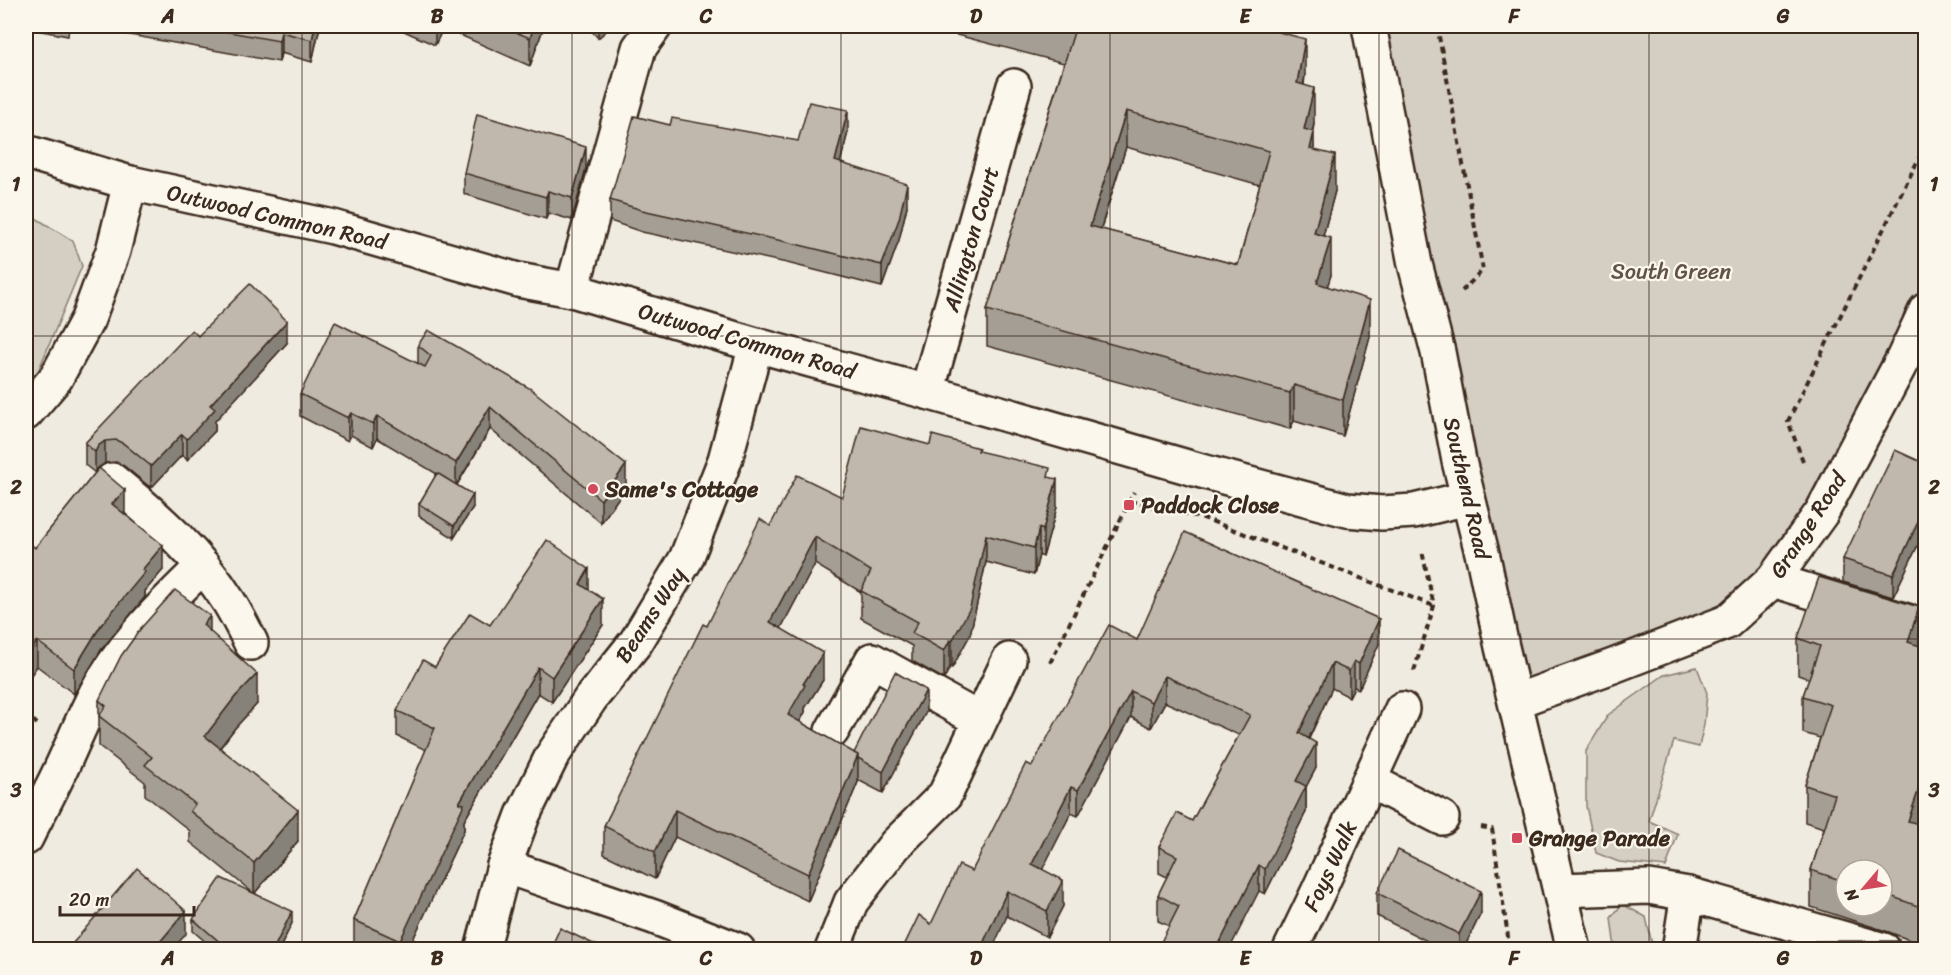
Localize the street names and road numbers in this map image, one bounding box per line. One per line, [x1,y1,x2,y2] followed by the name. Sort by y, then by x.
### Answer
[931,161,1010,317] street label: Allington Court
[163,173,392,262] street label: Outwood Common Road
[634,291,862,391] street label: Outwood Common Road
[1432,413,1503,564] street label: Southend Road
[1759,463,1858,586] street label: Grange Road
[604,558,696,671] street label: Beams Way
[1292,814,1368,918] street label: Foys Walk

